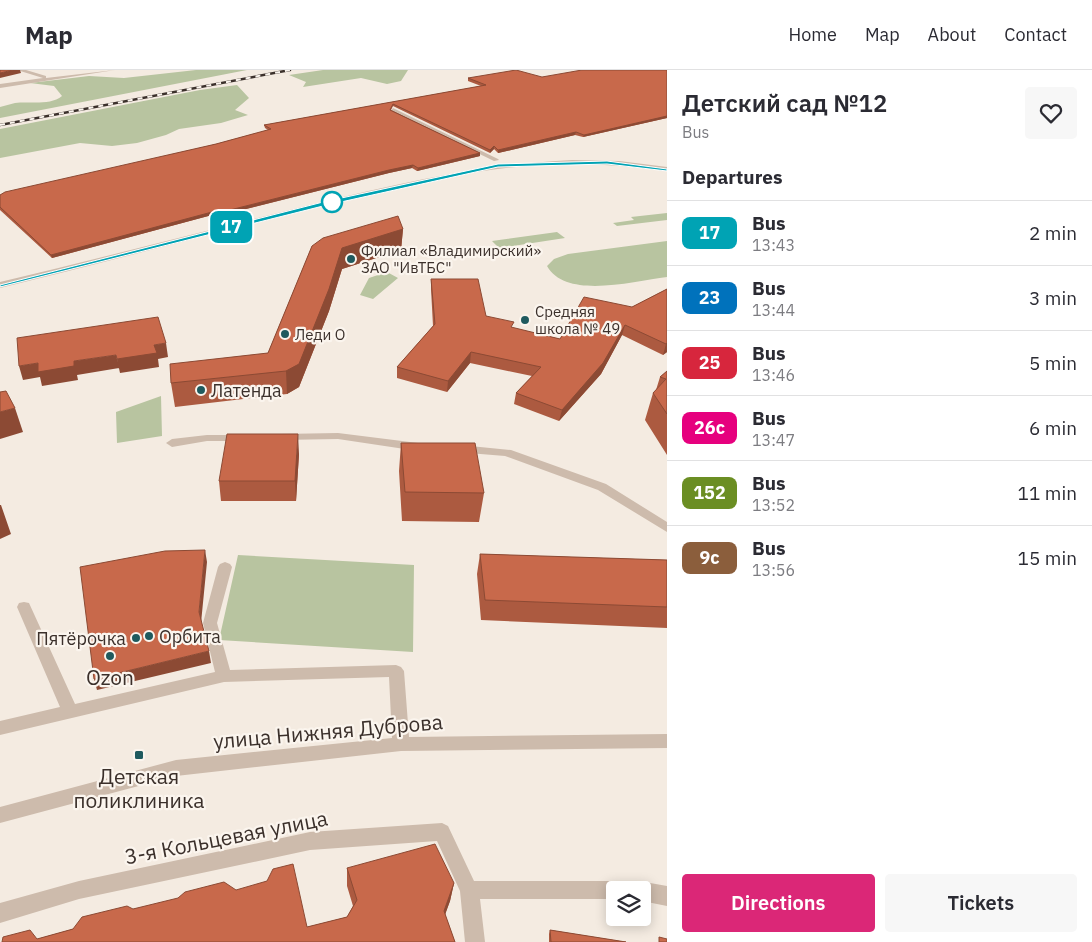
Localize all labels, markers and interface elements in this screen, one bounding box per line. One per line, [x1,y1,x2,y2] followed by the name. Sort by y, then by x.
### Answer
[25,19,73,51] text: Map
[789,23,837,46] text: Home
[865,23,900,46] text: Map
[928,23,976,46] text: About
[1004,23,1067,46] text: Contact
[682,87,887,119] text: Детский сад №12
[1025,87,1077,139] button: heart
[682,122,709,142] text: Bus
[682,165,782,189] text: Departures
[321,191,343,213] unlabelled marker
[208,211,254,243] line badge: 17
[752,211,786,235] text: Bus
[220,215,242,238] text: 17
[699,221,720,244] text: 17
[1029,221,1077,245] text: 2 min
[752,235,795,255] text: 13:43
[361,241,541,277] place label: Филиал «Владимирский» ЗАО "ИвТБС"
[345,253,357,265] marker: Филиал «Владимирский» ЗАО "ИвТБС"
[752,276,786,300] text: Bus
[699,286,720,309] text: 23
[1029,286,1077,310] text: 3 min
[752,300,795,320] text: 13:44
[535,302,620,338] place label: Средняя школа № 49
[519,314,531,326] marker: Средняя школа № 49
[295,325,345,344] place label: Леди О
[279,328,291,340] marker: Леди О
[752,341,786,365] text: Bus
[699,351,720,374] text: 25
[1029,351,1077,375] text: 5 min
[752,365,795,385] text: 13:46
[211,379,282,402] place label: Латенда
[195,384,207,396] marker: Латенда
[752,406,786,430] text: Bus
[694,416,725,439] text: 26c
[1029,416,1077,440] text: 6 min
[752,430,795,450] text: 13:47
[752,471,786,495] text: Bus
[693,481,726,504] text: 152
[1018,481,1077,505] text: 11 min
[752,495,795,515] text: 13:52
[752,536,786,560] text: Bus
[699,546,720,569] text: 9с
[1018,546,1077,570] text: 15 min
[752,560,795,580] text: 13:56
[159,625,221,648] place label: Орбита
[36,627,126,650] place label: Пятёрочка
[143,630,155,642] marker: Орбита
[130,632,142,644] marker: Пятёрочка
[104,650,116,662] marker: Ozon
[86,663,134,691] place label: Ozon
[212,707,444,755] street label: улица Нижняя Дуброва
[133,749,145,761] marker: Детская поликлиника
[74,762,204,814] place label: Детская поликлиника
[122,804,330,870] street label: 3-я Кольцевая улица
[682,874,875,932] button: Directions
[885,874,1077,932] button: Tickets
[606,881,651,926] map controls
[606,881,651,926] button: layers

